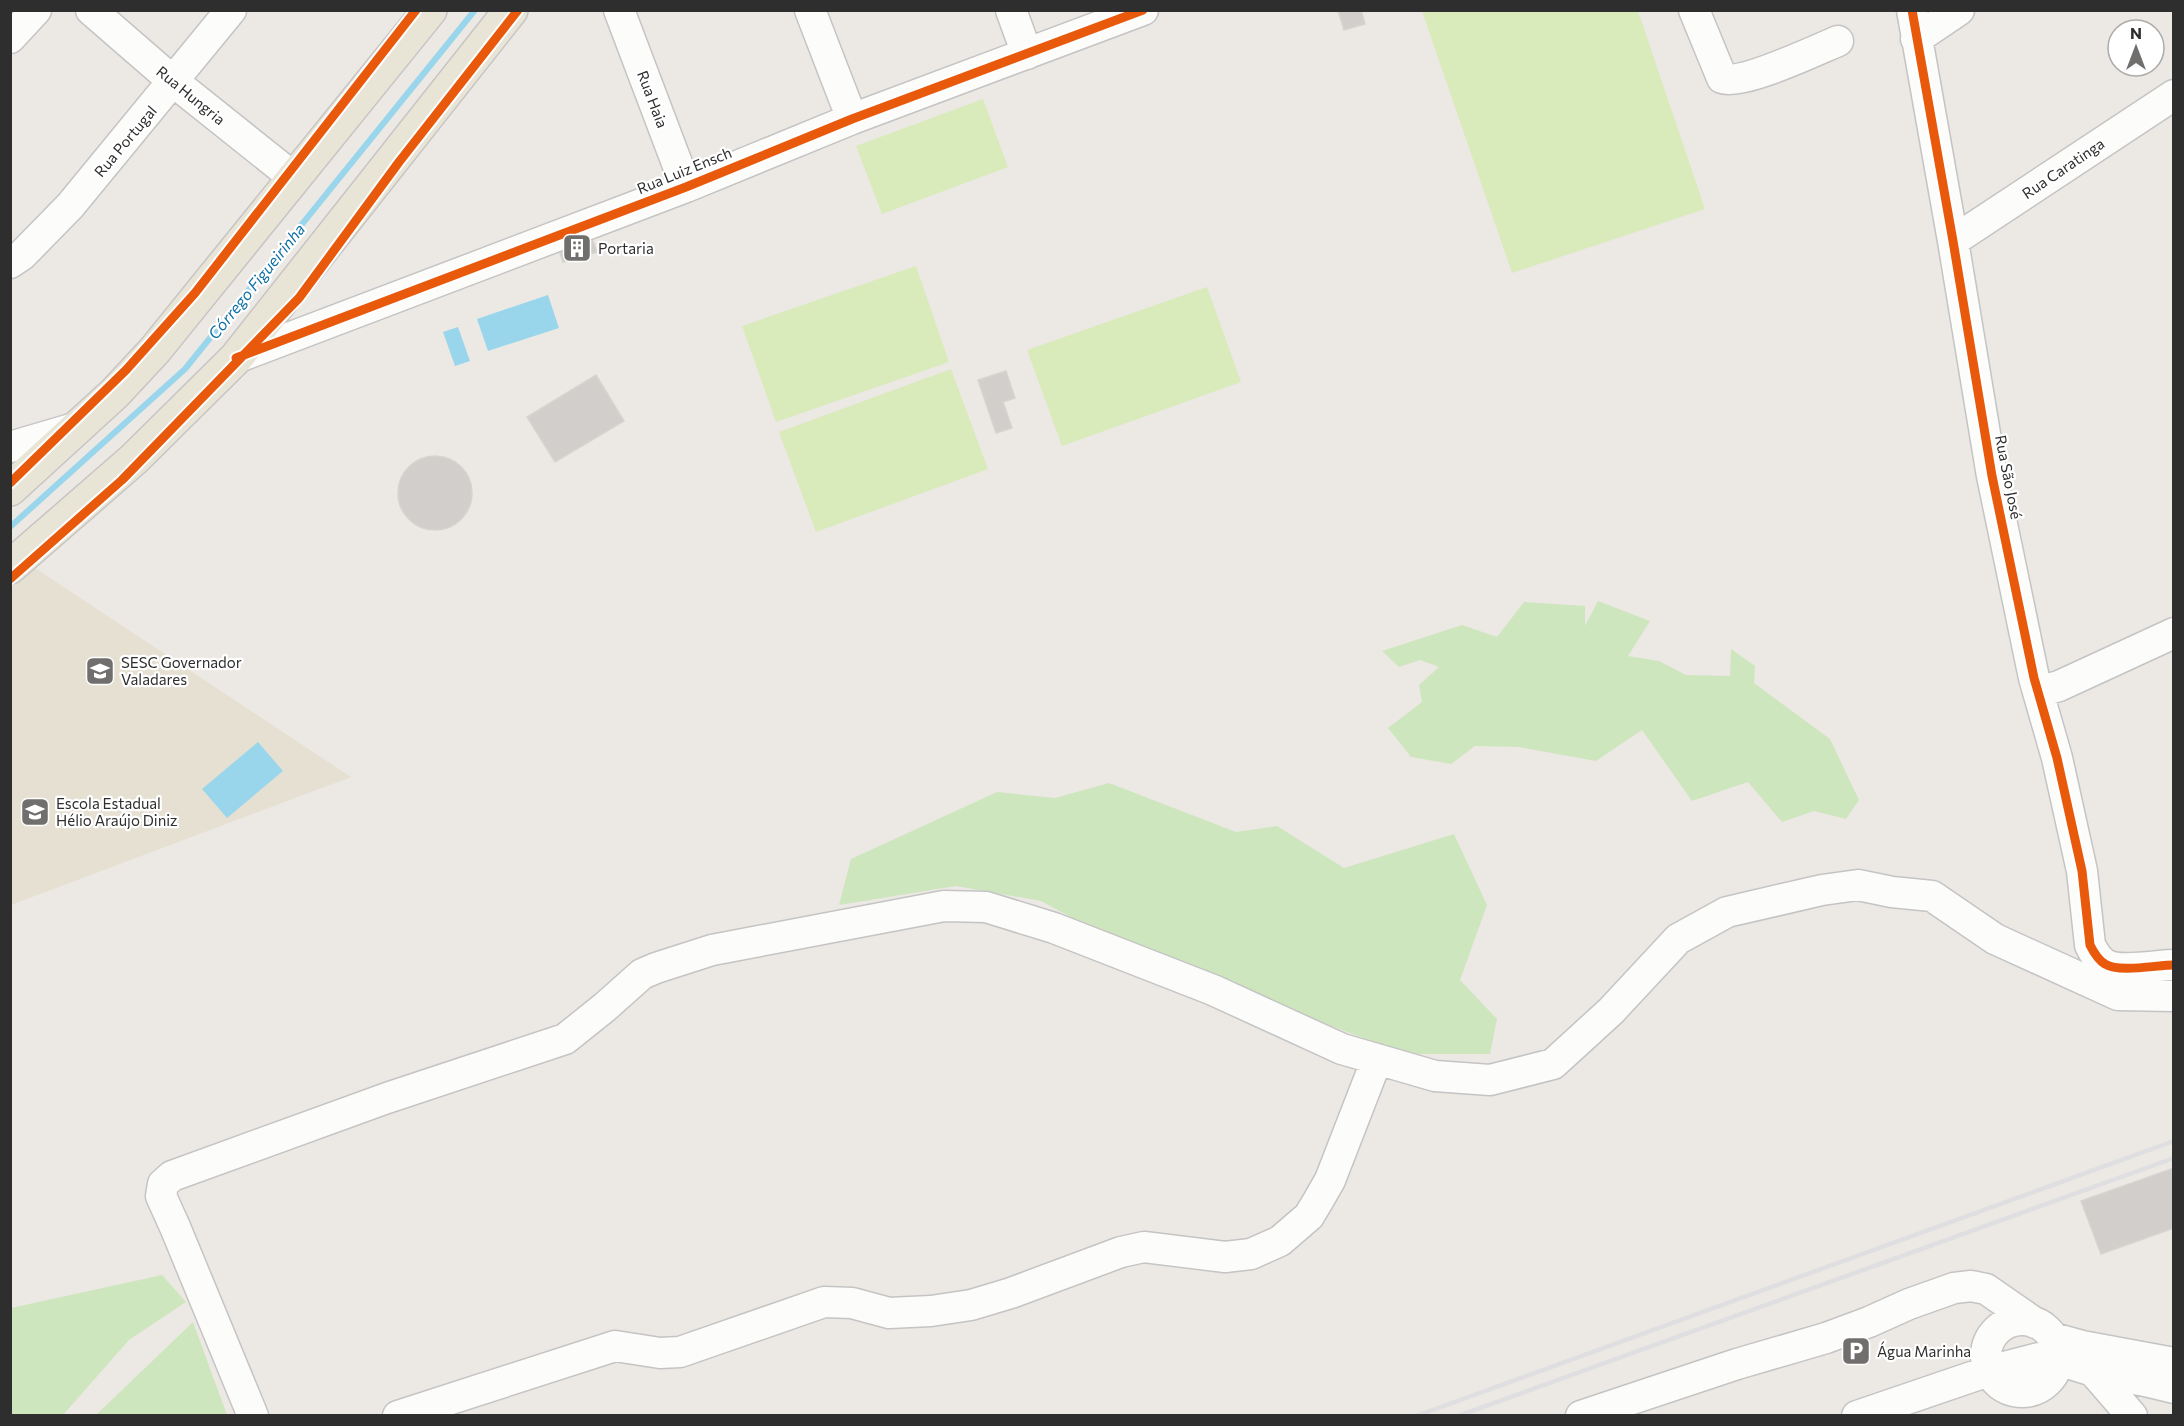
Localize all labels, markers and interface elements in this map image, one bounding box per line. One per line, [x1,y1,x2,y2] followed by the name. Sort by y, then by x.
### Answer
[2106,18,2166,78] north arrow
[2130,23,2142,42] text: N
[153,62,229,128] street label: Rua Hungria
[634,68,672,130] street label: Rua Haia
[90,102,160,180] street label: Rua Portugal
[2018,134,2108,202] street label: Rua Caratinga
[634,143,734,197] street label: Rua Luiz Ensch
[204,219,308,343] water label: Córrego Figueirinha
[561,232,593,264] building icon: Portaria
[598,239,654,257] place label: Portaria
[1992,433,2026,521] street label: Rua São José
[121,653,242,688] place label: SESC Governador Valadares
[84,655,116,687] school or university icon: SESC Governador Valadares
[56,794,178,829] place label: Escola Estadual Hélio Araújo Diniz
[19,796,51,828] school or university icon: Escola Estadual Hélio Araújo Diniz
[1840,1335,1872,1367] parking icon: Água Marinha
[1877,1341,1971,1360] place label: Água Marinha

